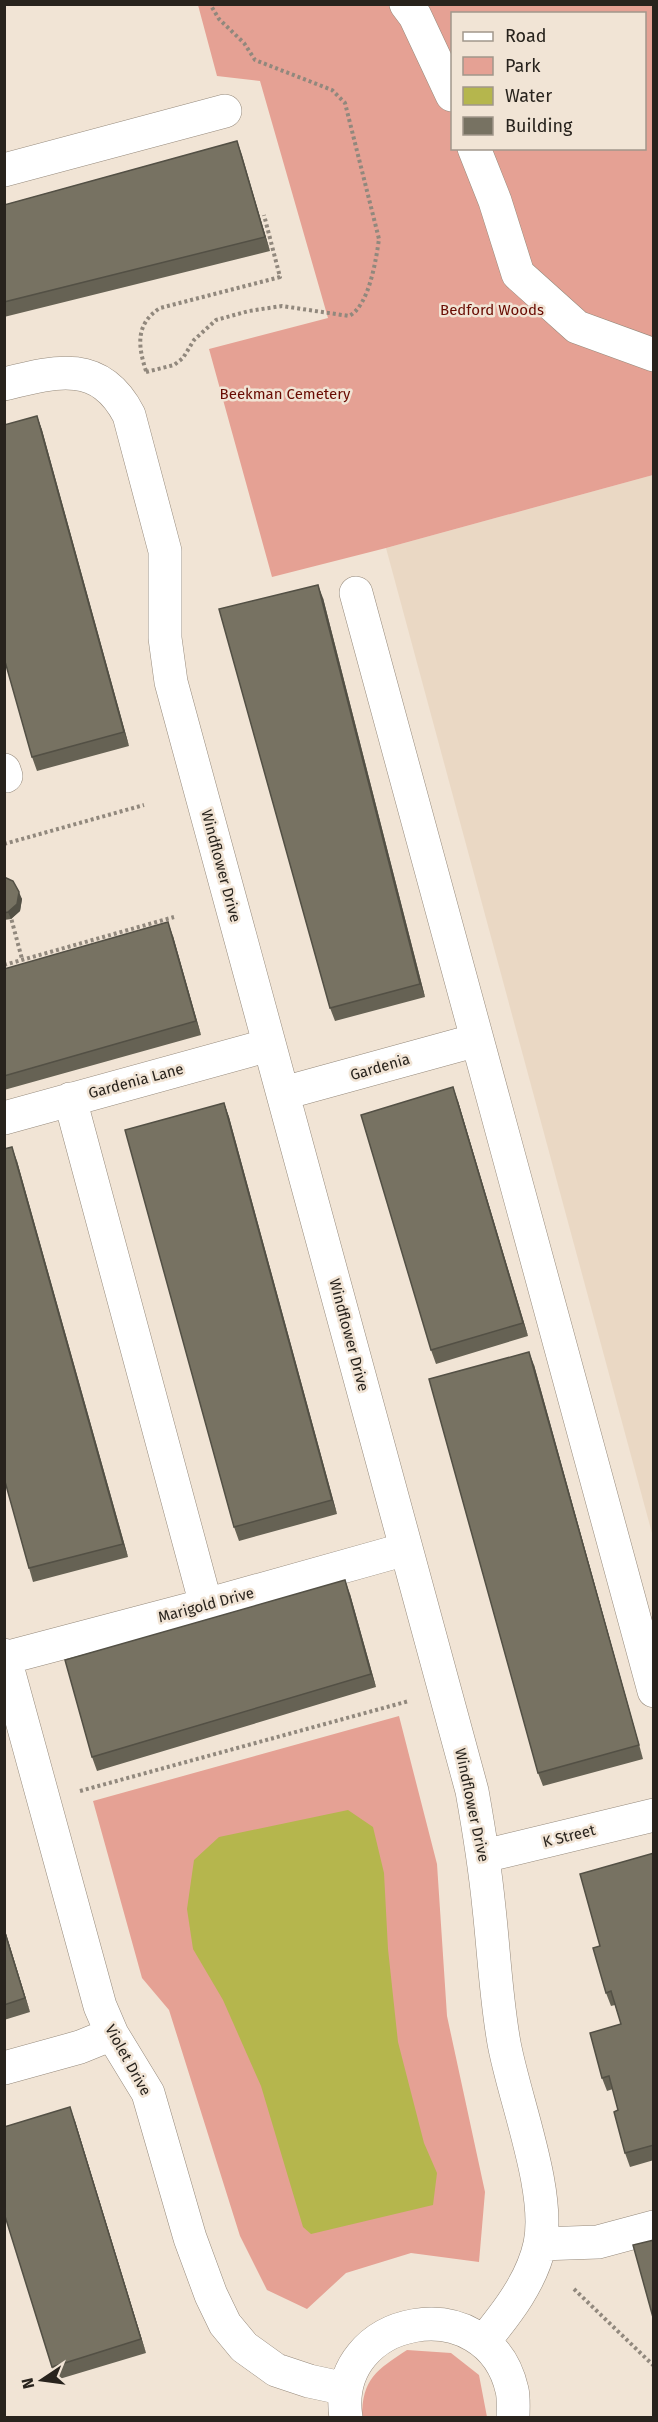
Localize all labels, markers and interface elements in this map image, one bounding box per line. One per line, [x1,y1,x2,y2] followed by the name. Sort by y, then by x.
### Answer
[451,12,646,150] legend
[505,25,547,47] text: Road
[505,55,541,77] text: Park
[505,85,552,107] text: Water
[505,115,573,137] text: Building
[440,301,544,319] park label: Bedford Woods
[220,385,351,403] park label: Beekman Cemetery
[197,808,245,924] street label: Windflower Drive
[348,1050,412,1084] street label: Gardenia
[86,1060,186,1102] street label: Gardenia Lane
[325,1277,373,1393] street label: Windflower Drive
[156,1584,256,1626] street label: Marigold Drive
[451,1746,493,1864] street label: Windflower Drive
[541,1821,598,1851] street label: K Street
[101,2021,155,2099] street label: Violet Drive
[12,2350,72,2410] north arrow
[17,2376,38,2391] text: N

